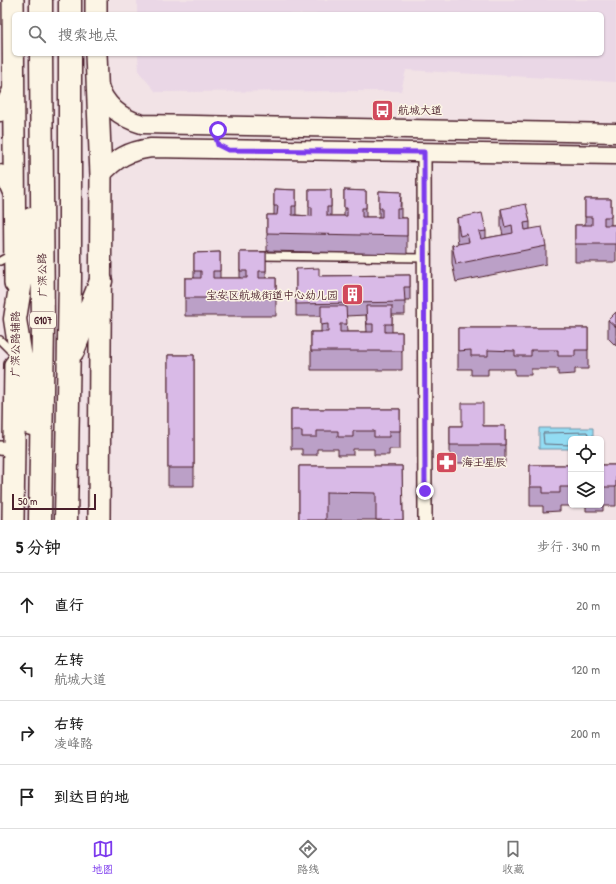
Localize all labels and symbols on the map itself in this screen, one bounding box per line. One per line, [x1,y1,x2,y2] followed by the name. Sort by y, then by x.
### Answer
[370,97,396,123] bus stop icon: 航城大道
[398,103,442,117] place label: 航城大道
[209,121,227,139] route start
[35,253,49,297] street label: 广深公路
[340,282,366,308] building icon: 宝安区航城街道中心幼儿园
[206,288,338,302] place label: 宝安区航城街道中心幼儿园
[8,311,22,377] street label: 广深公路辅路
[30,312,56,328] road number: G107
[434,449,460,475] pharmacy icon: 海王星辰
[462,455,506,469] place label: 海王星辰
[416,482,434,500] route end
[12,492,96,511] scale bar

